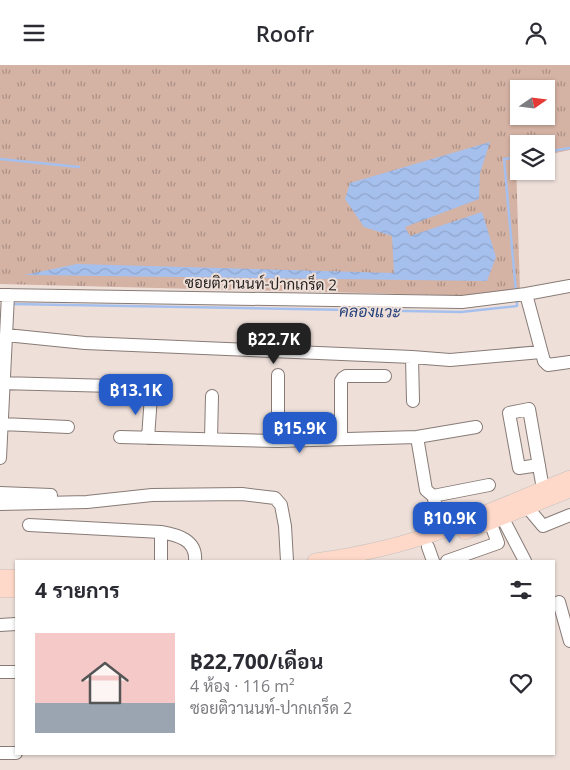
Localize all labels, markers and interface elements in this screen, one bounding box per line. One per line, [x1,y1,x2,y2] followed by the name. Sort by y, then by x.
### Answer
[256,18,314,48] text: Roofr
[20,19,48,47] icon: menu
[522,19,550,47] icon: person
[510,80,555,125] north arrow
[510,80,555,180] map controls
[510,135,555,180] button: layers
[185,272,337,294] street label: ซอยติวานนท์-ปากเกร็ด 2
[339,299,401,323] water label: คลองแวะ
[233,323,315,365] pin: ฿22.7K
[248,328,300,350] text: ฿22.7K
[95,373,177,416] pin: ฿13.1K
[110,379,162,401] text: ฿13.1K
[259,411,341,454] pin: ฿15.9K
[274,417,326,439] text: ฿15.9K
[409,501,491,544] pin: ฿10.9K
[424,507,476,529] text: ฿10.9K
[35,576,120,604] text: 4 รายการ
[507,576,535,604] icon: filters
[190,647,323,675] text: ฿22,700/เดือน
[75,653,135,713] icon: home
[507,669,535,697] icon: heart
[190,675,295,697] text: 4 ห้อง · 116 m²
[190,697,352,719] text: ซอยติวานนท์-ปากเกร็ด 2

